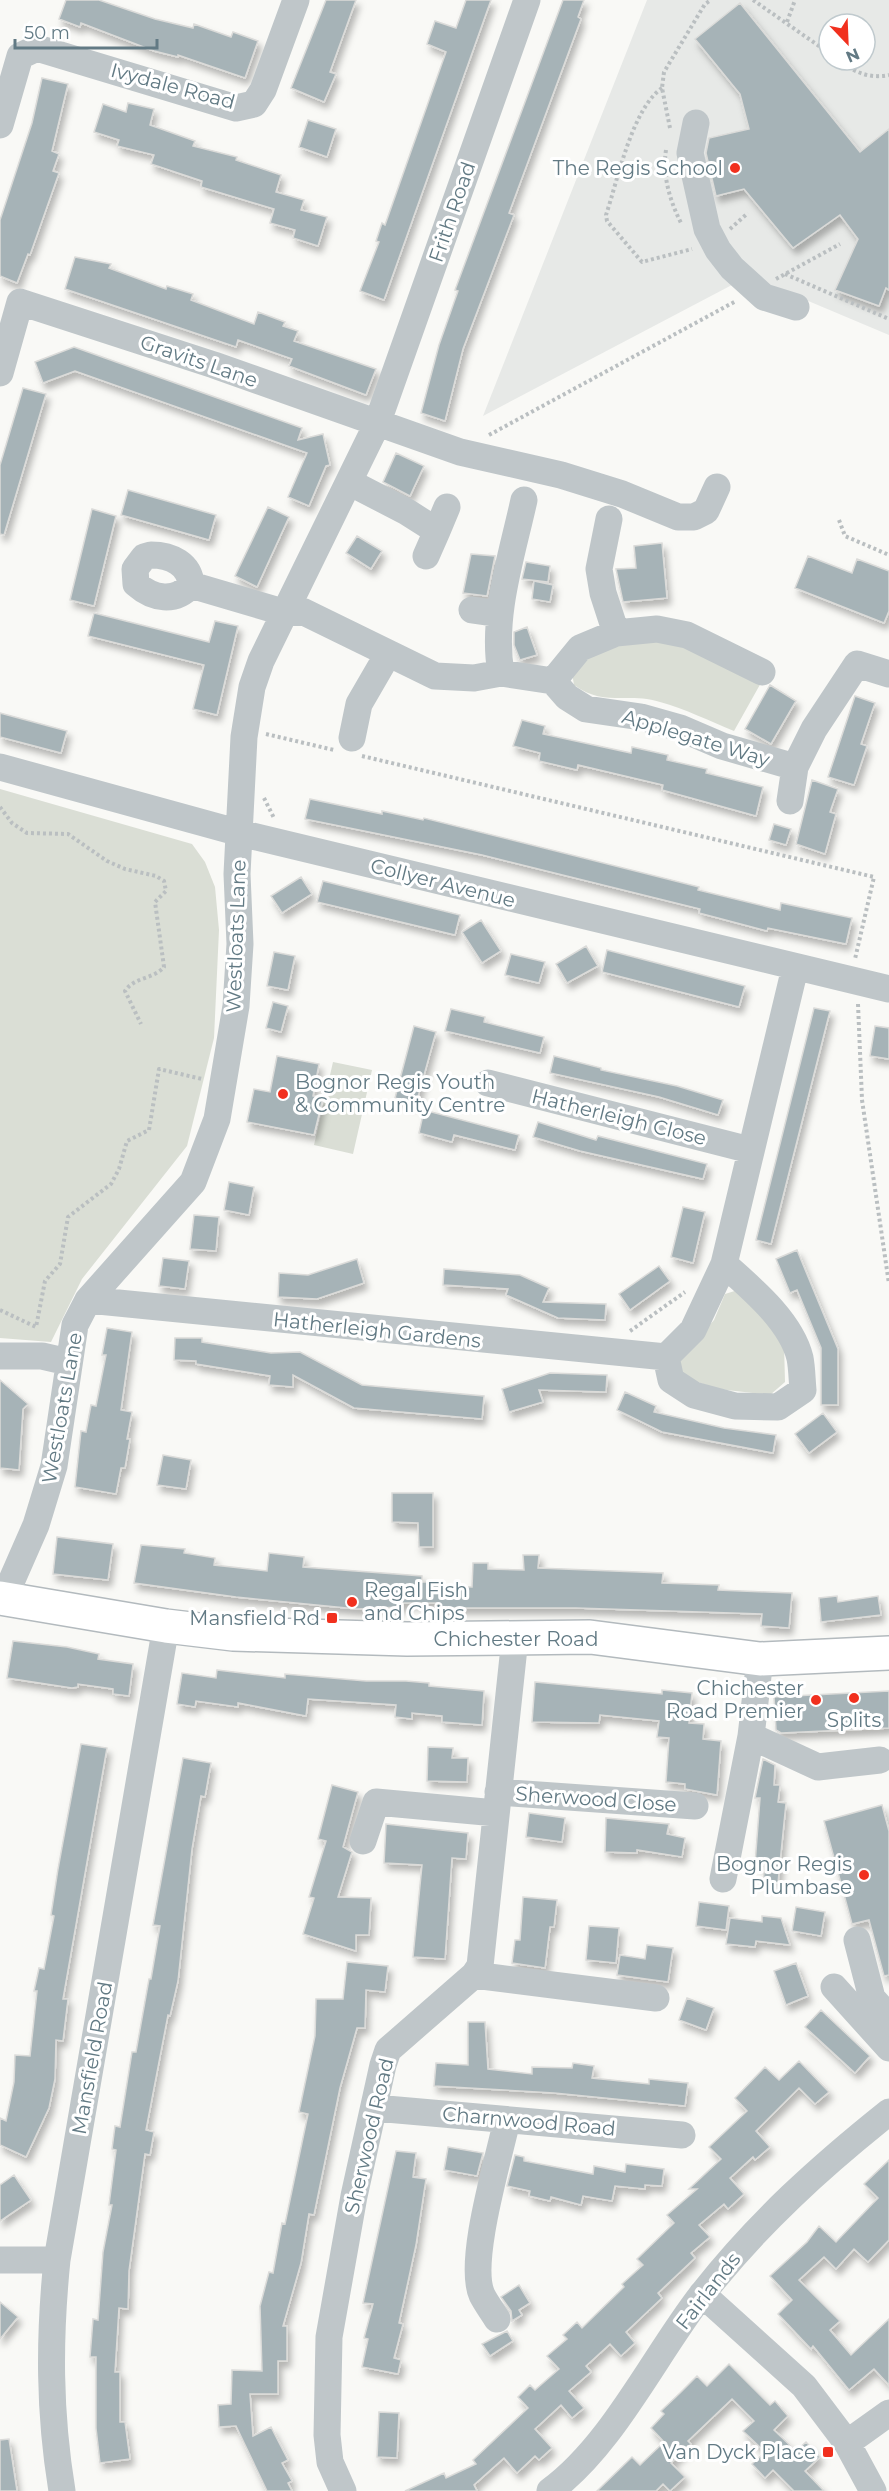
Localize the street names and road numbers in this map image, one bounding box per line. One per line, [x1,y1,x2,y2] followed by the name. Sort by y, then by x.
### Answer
[108,58,238,114] street label: Ivydale Road
[424,159,480,265] street label: Frith Road
[137,330,261,392] street label: Gravits Lane
[619,704,773,772] street label: Applegate Way
[368,853,518,913] street label: Collyer Avenue
[221,859,251,1013] street label: Westloats Lane
[529,1084,709,1150] street label: Hatherleigh Close
[272,1307,482,1353] street label: Hatherleigh Gardens
[37,1331,87,1485] street label: Westloats Lane
[434,1627,598,1651] street label: Chichester Road
[515,1781,677,1817] street label: Sherwood Close
[67,1980,117,2136] street label: Mansfield Road
[339,2056,399,2216] street label: Sherwood Road
[441,2101,617,2141] street label: Charnwood Road
[670,2247,746,2334] street label: Fairlands

